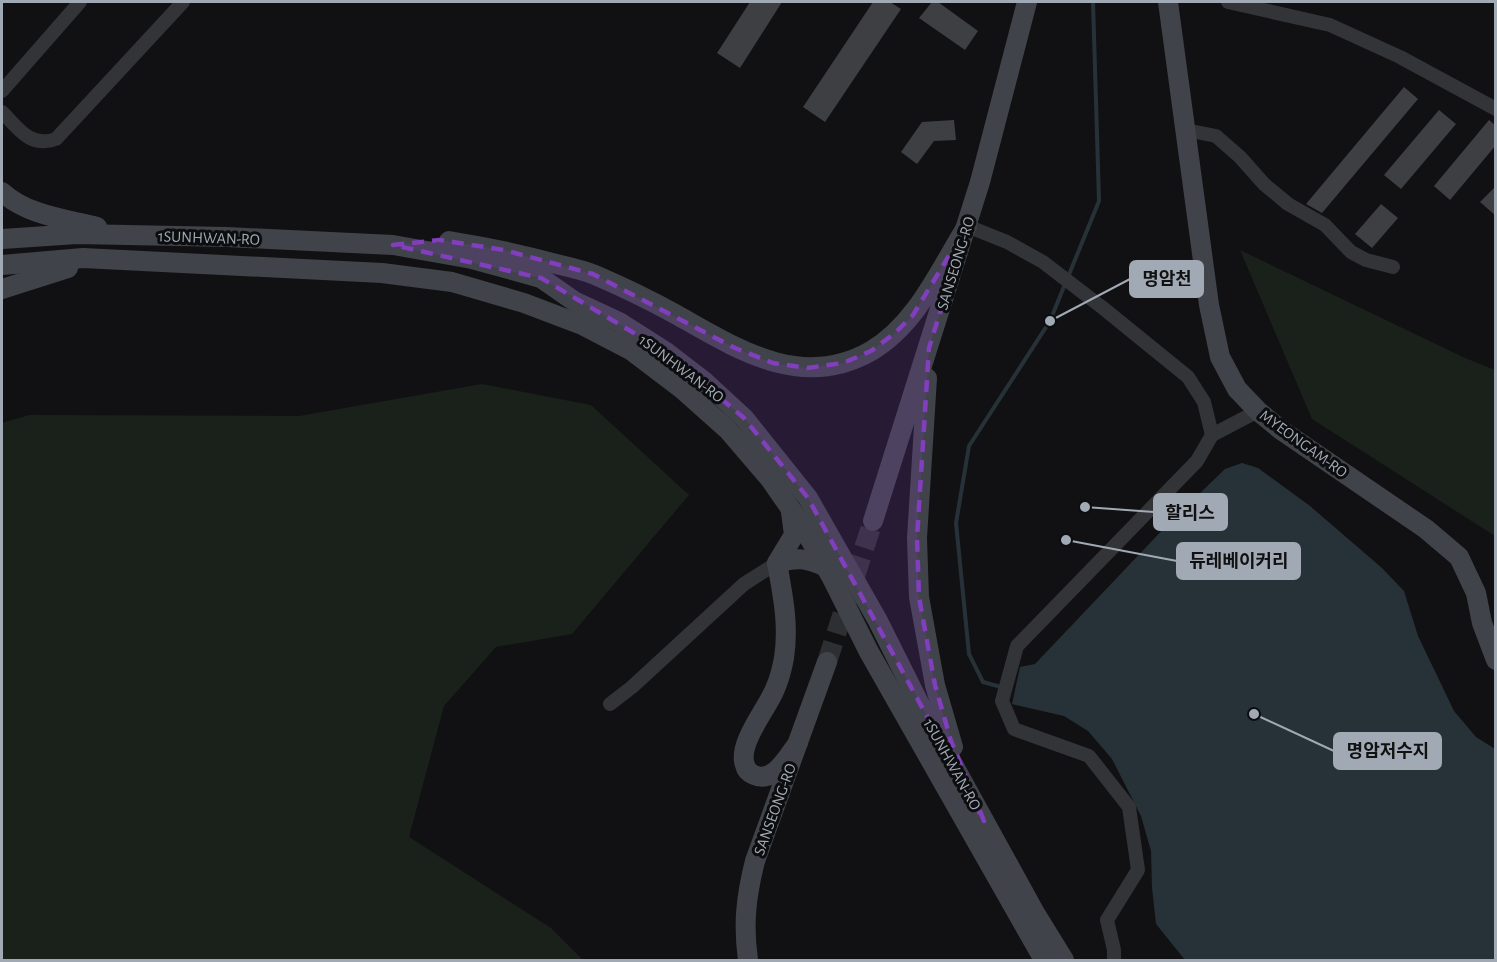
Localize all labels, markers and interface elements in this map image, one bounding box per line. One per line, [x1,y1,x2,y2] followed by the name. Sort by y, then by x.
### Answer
[934,215,978,312] street label: SANSEONG-RO
[158,228,260,248] street label: 1SUNHWAN-RO
[1130,261,1203,297] callout: 명암천
[1142,269,1192,289] text: 명암천
[636,332,727,406] street label: 1SUNHWAN-RO
[1257,407,1350,481] street label: MYEONGAM-RO
[1154,494,1227,530] callout: 할리스
[1165,503,1215,523] text: 할리스
[1177,543,1300,579] callout: 듀레베이커리
[1189,552,1289,571] text: 듀레베이커리
[920,716,984,813] street label: 1SUNHWAN-RO
[1334,733,1441,769] callout: 명암저수지
[1347,742,1429,761] text: 명암저수지
[751,761,799,857] street label: SANSEONG-RO

